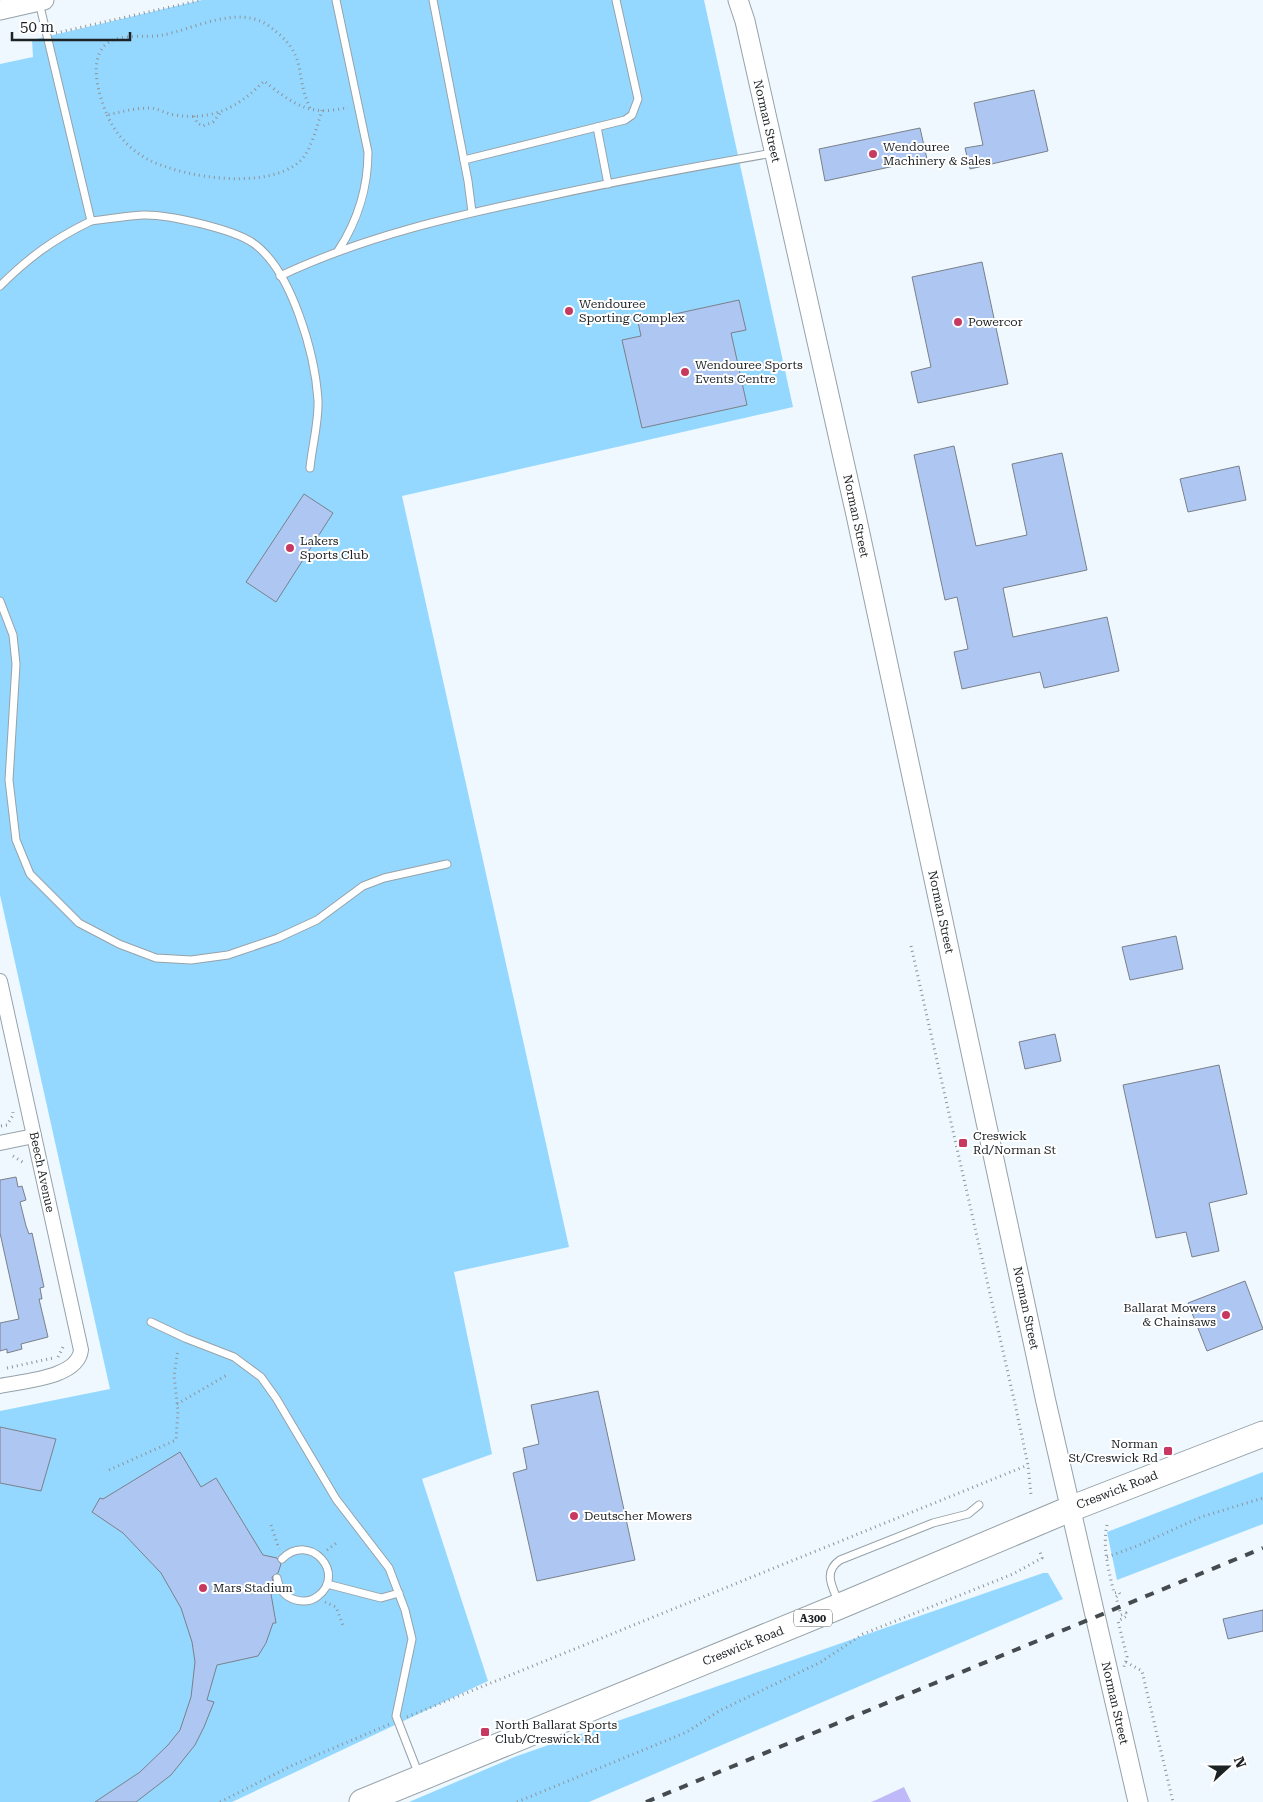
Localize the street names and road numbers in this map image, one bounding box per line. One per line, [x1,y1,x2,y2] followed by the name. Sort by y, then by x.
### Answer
[751,78,783,164] street label: Norman Street
[840,473,872,559] street label: Norman Street
[925,869,957,955] street label: Norman Street
[27,1130,57,1214] street label: Beech Avenue
[1010,1265,1042,1351] street label: Norman Street
[1074,1468,1160,1512] street label: Creswick Road
[794,1610,832,1626] road number: A300
[700,1623,786,1669] street label: Creswick Road
[1099,1660,1131,1746] street label: Norman Street

